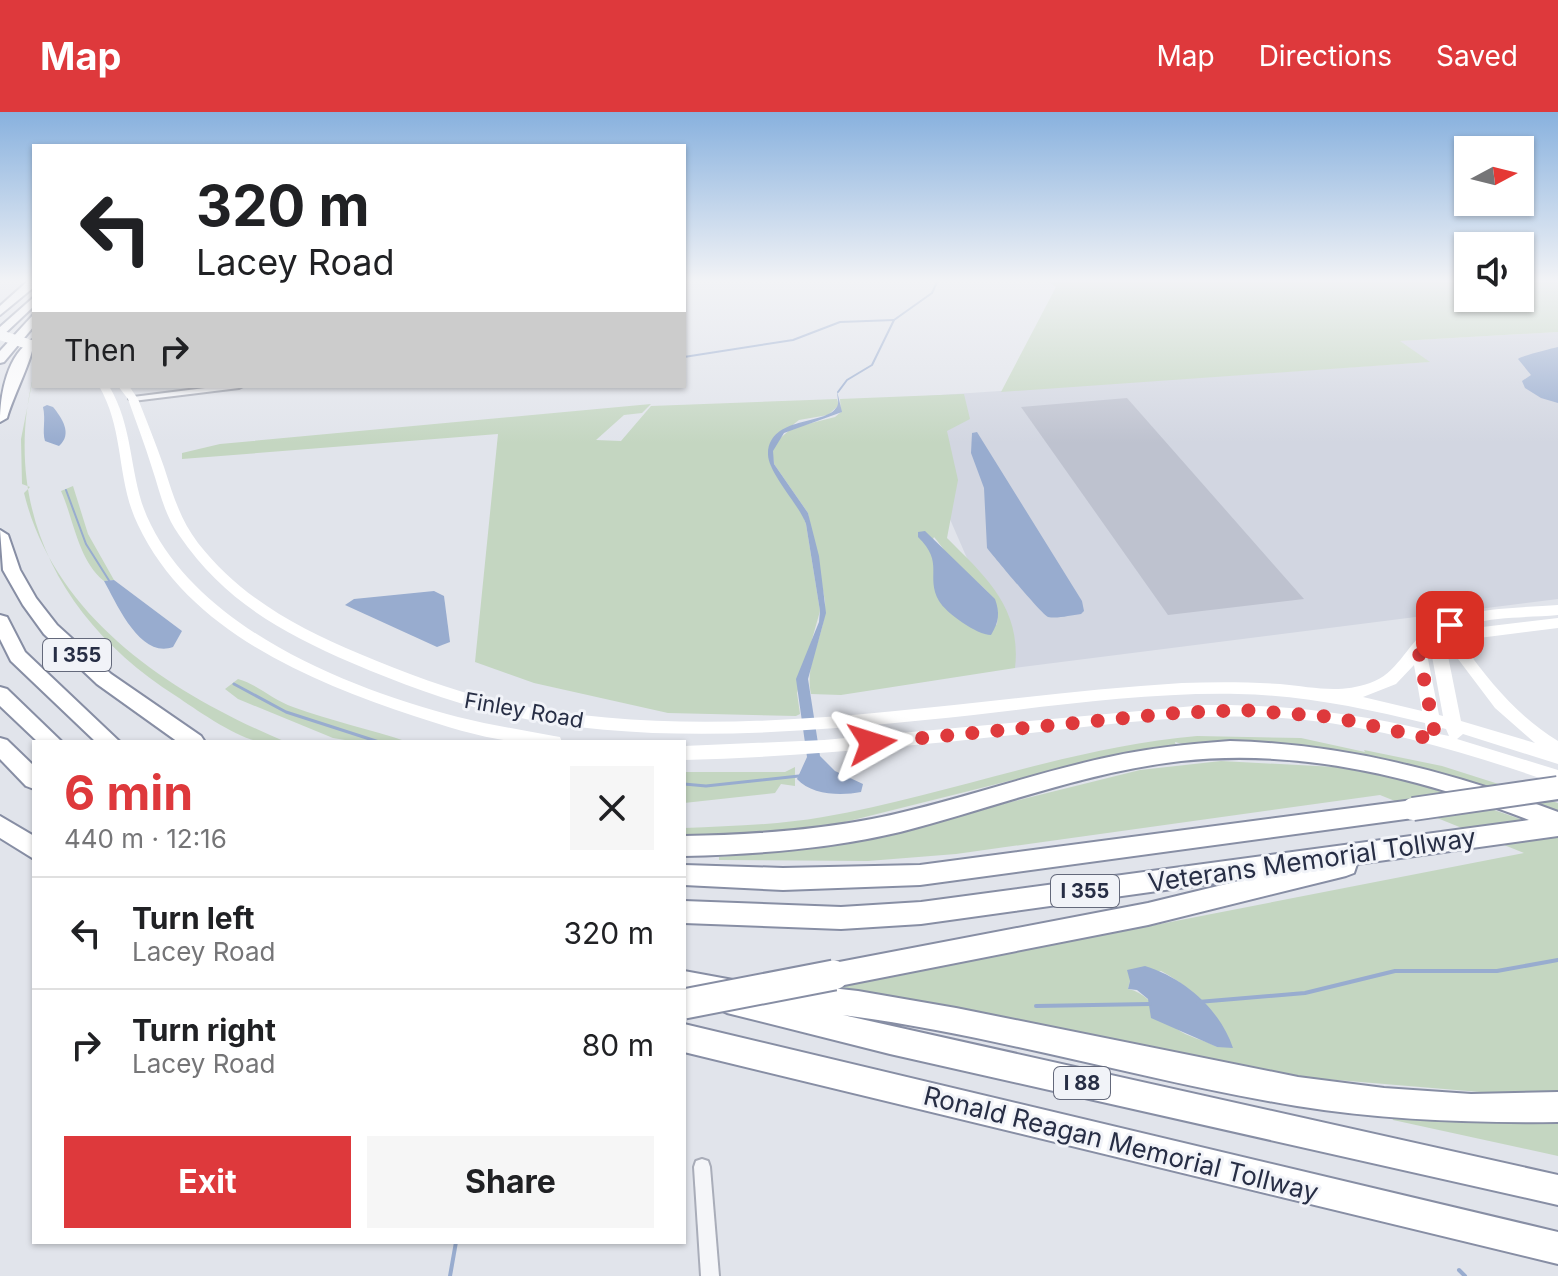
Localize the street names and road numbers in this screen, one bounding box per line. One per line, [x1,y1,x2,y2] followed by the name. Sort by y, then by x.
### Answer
[43,639,111,671] road number: I 355
[462,687,586,733] street label: Finley Road
[1146,821,1478,898] street label: Veterans Memorial Tollway
[1051,875,1119,907] road number: I 355
[1054,1067,1110,1099] road number: I 88
[921,1079,1322,1208] street label: Ronald Reagan Memorial Tollway

